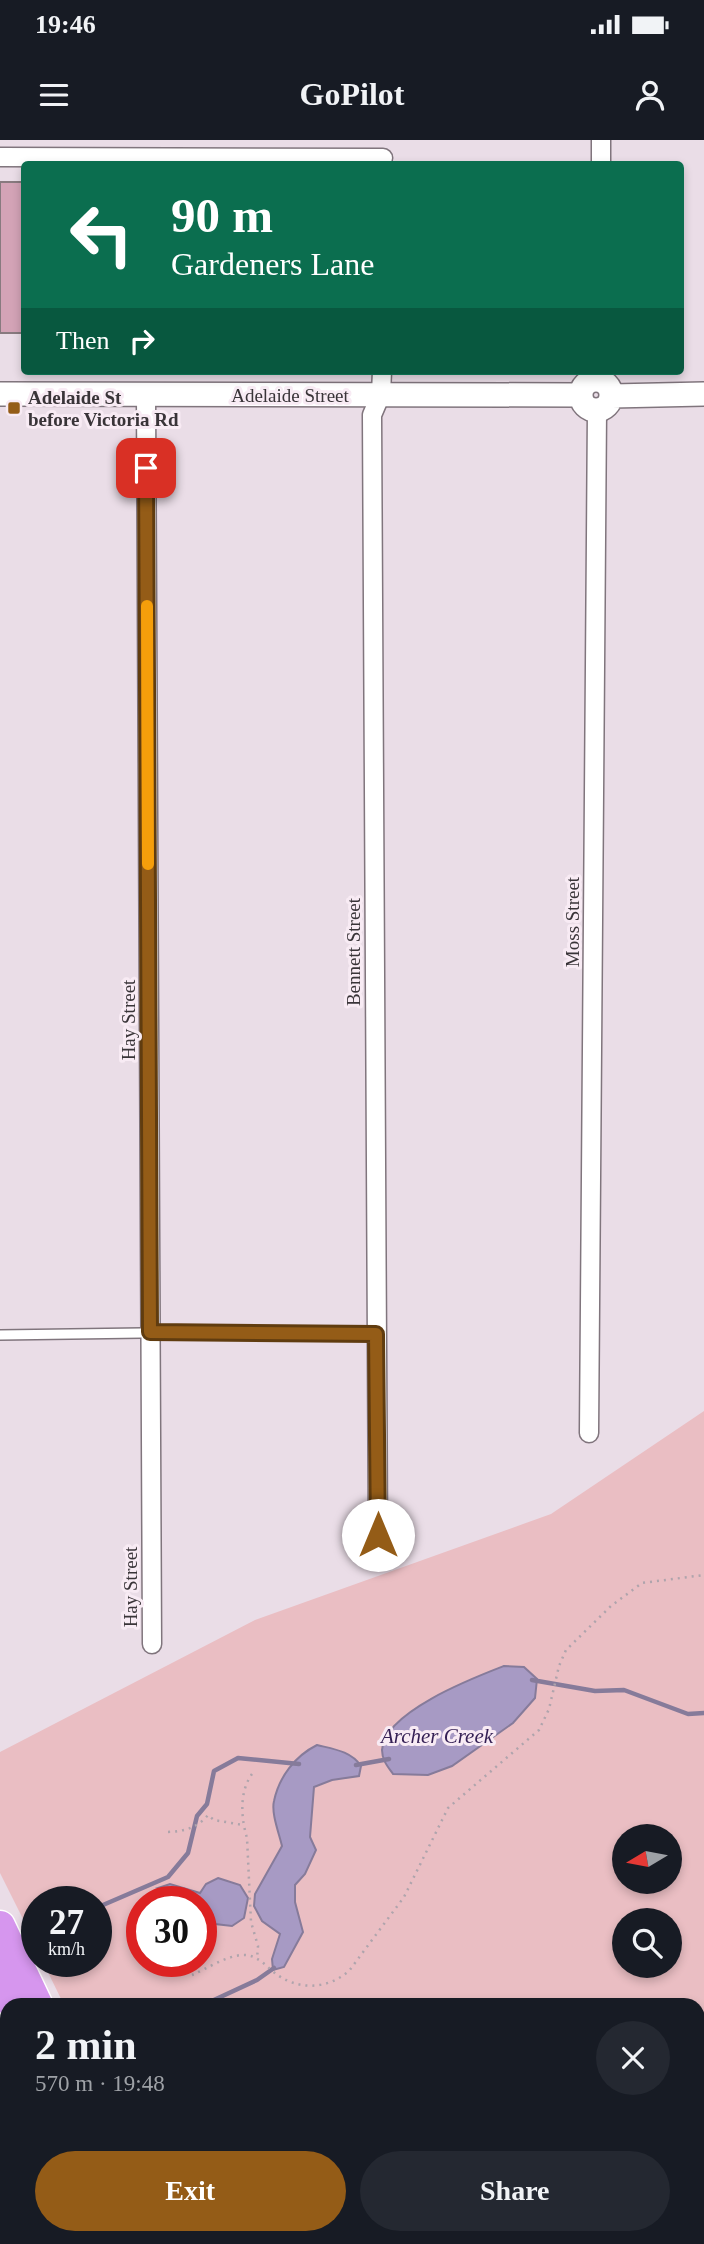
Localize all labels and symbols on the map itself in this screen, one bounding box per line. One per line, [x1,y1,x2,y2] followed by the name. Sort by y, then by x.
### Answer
[231,385,350,406] street label: Adelaide Street
[28,387,179,430] place label: Adelaide St before Victoria Rd
[6,400,22,416] marker: Adelaide St before Victoria Rd
[116,438,176,498] pin
[562,876,583,967] street label: Moss Street
[343,897,364,1006] street label: Bennett Street
[118,979,139,1060] street label: Hay Street
[341,1498,415,1572] position arrow
[120,1546,141,1627] street label: Hay Street
[379,1724,494,1748] water label: Archer Creek
[612,1824,682,1894] north arrow
[126,1886,217,1977] speed limit sign: 30

